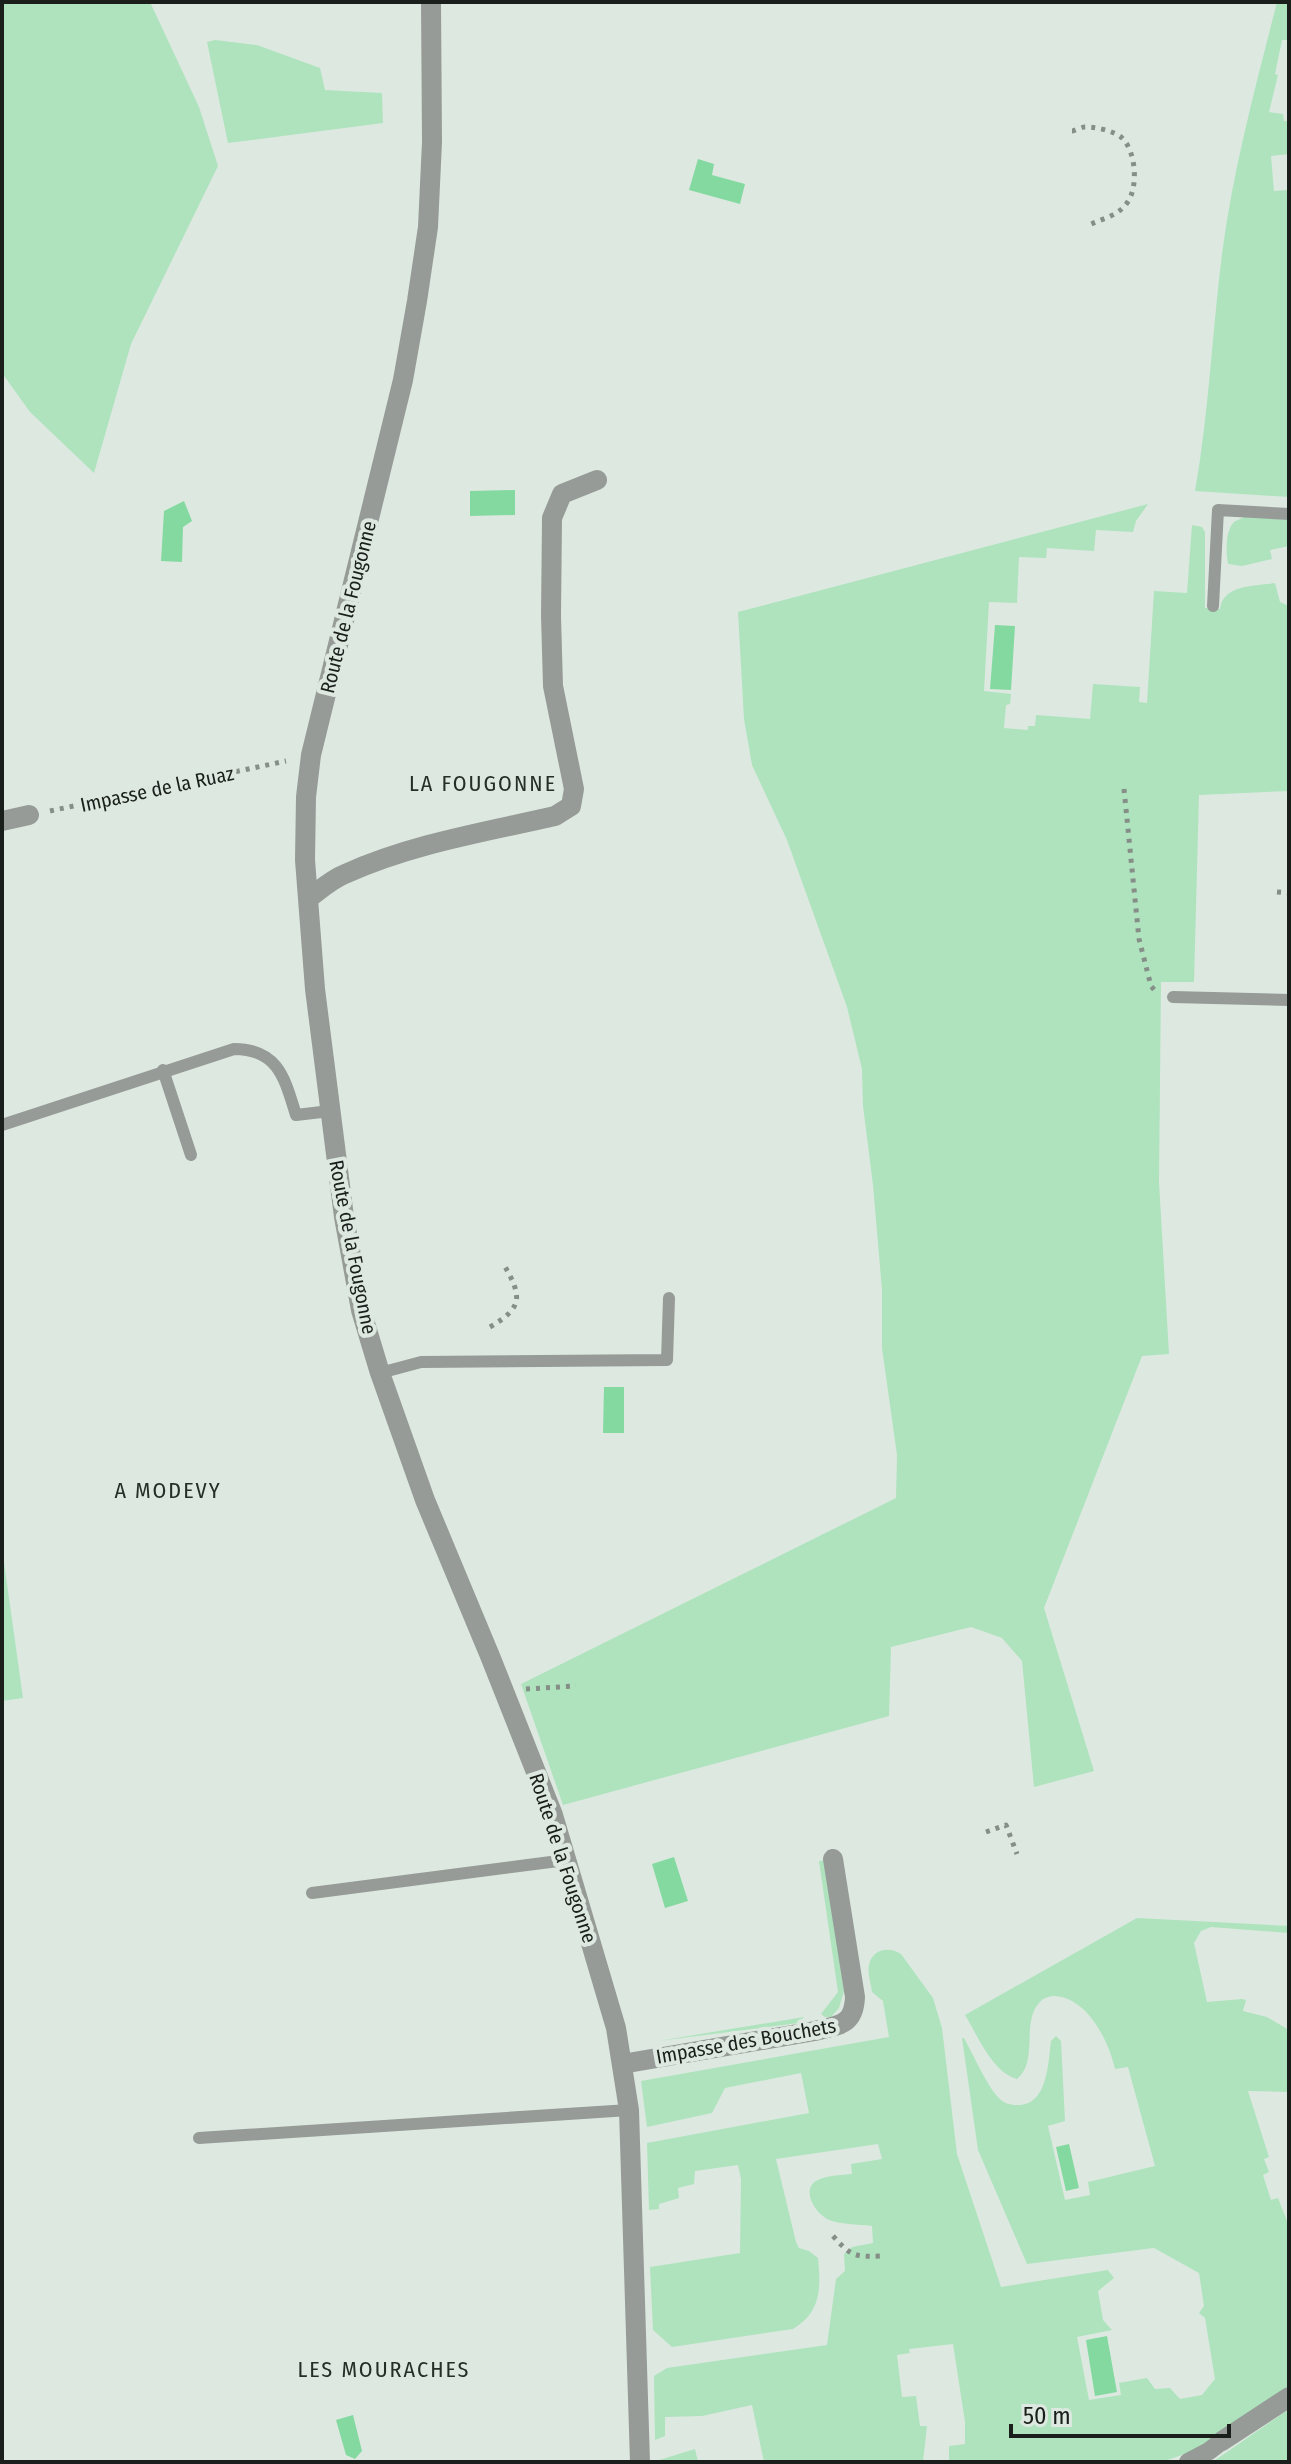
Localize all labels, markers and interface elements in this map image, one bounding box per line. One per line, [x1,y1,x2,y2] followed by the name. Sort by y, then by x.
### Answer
[315,518,381,696] street label: Route de la Fougonne
[78,761,236,817] street label: Impasse de la Ruaz
[409,770,557,797] district label: LA FOUGONNE
[324,1158,382,1336] street label: Route de la Fougonne
[114,1477,222,1504] district label: A MODEVY
[524,1770,602,1946] street label: Route de la Fougonne
[654,2013,838,2069] street label: Impasse des Bouchets
[298,2356,470,2383] district label: LES MOURACHES
[1011,2388,1229,2438] scale bar
[1023,2402,1071,2430] text: 50 m

